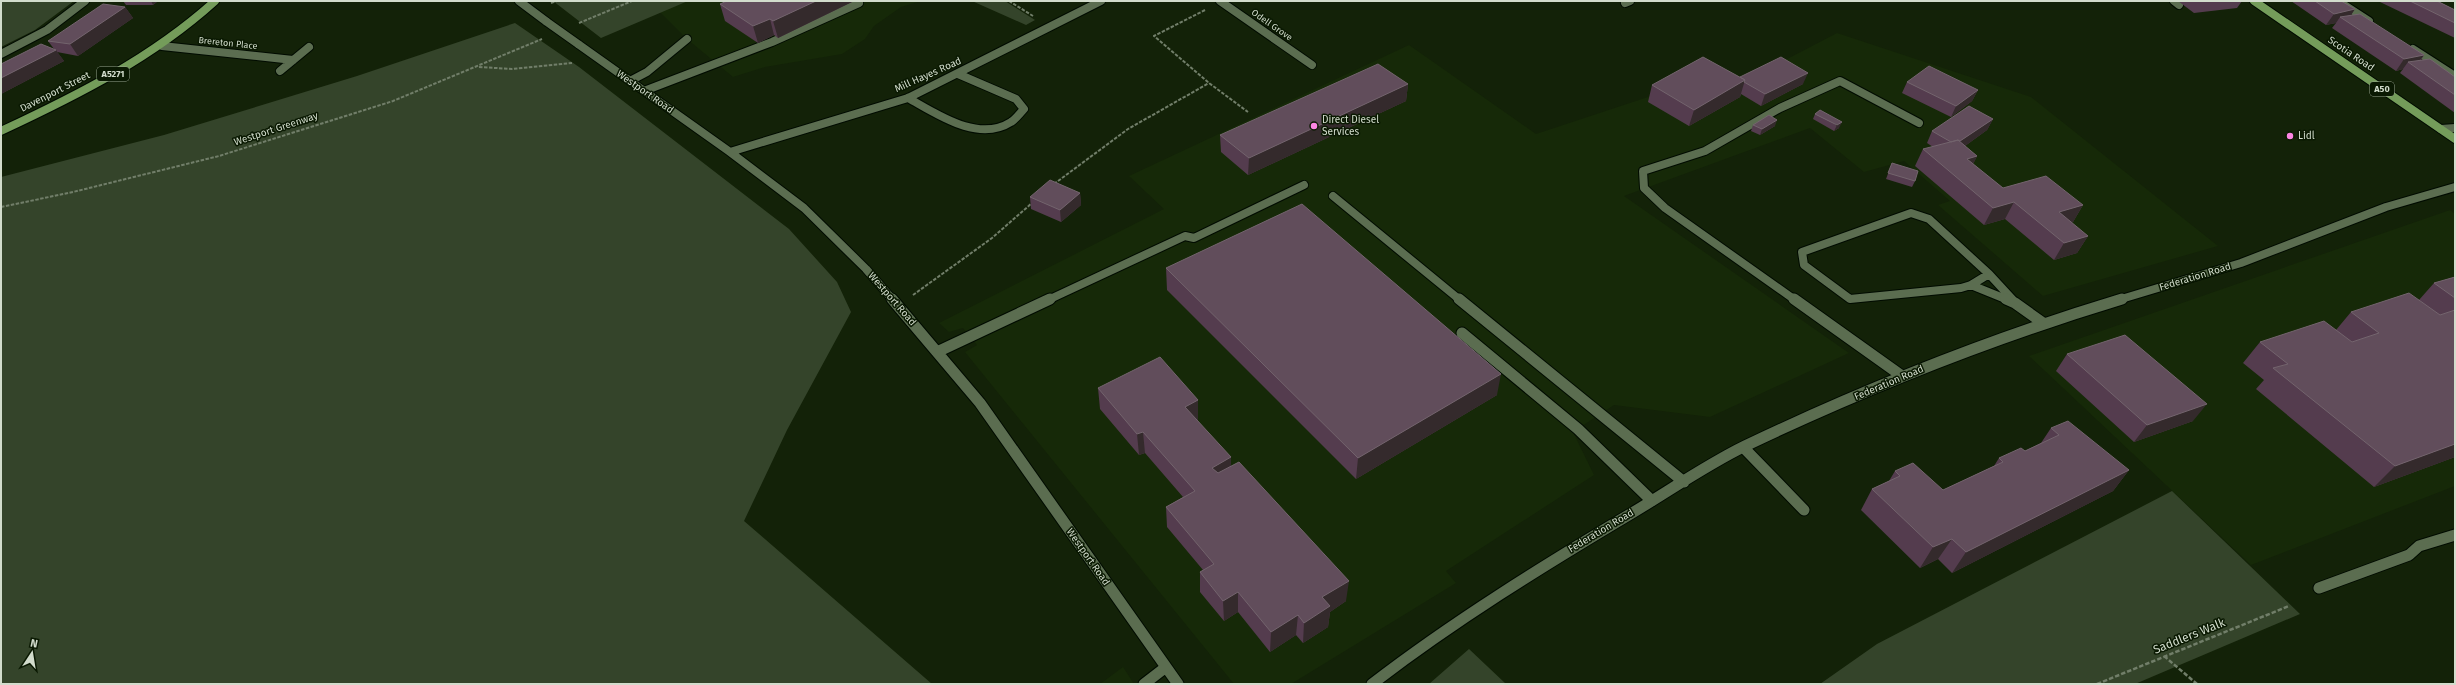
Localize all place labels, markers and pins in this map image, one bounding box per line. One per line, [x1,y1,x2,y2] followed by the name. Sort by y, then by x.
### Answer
[1322,114,1379,138] place label: Direct Diesel Services
[1309,121,1319,131] marker: Direct Diesel Services
[2298,130,2315,142] place label: Lidl
[2285,131,2295,141] marker: Lidl

